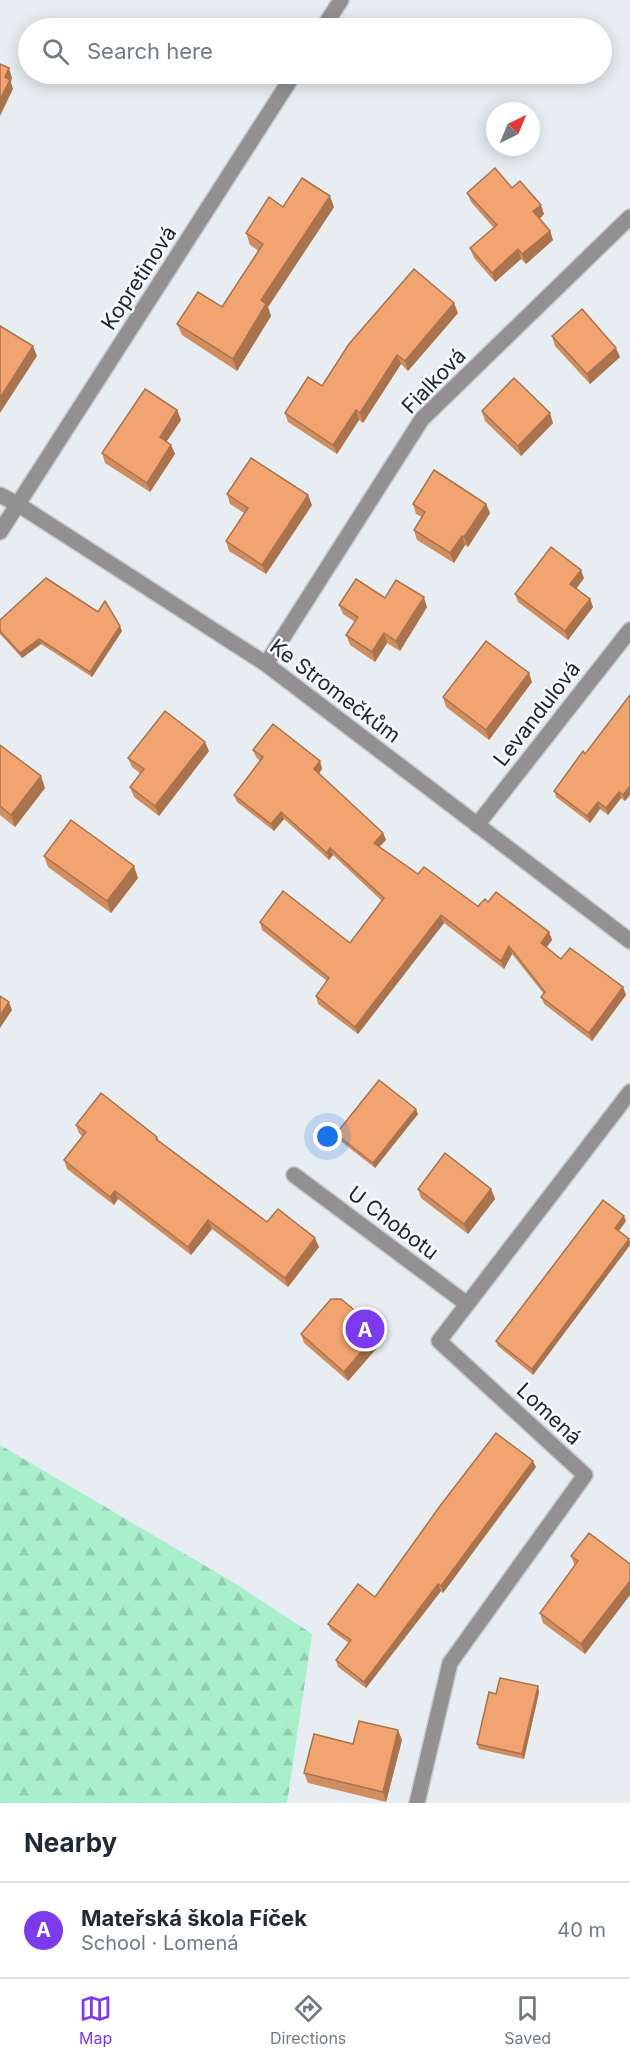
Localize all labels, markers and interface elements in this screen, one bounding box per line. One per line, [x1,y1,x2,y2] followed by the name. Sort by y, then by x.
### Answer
[18,18,612,84] search box
[39,35,72,68] icon: search
[87,38,213,64] text: Search here
[486,102,540,156] north arrow
[96,221,181,334] street label: Kopretinová
[396,343,471,419] street label: Fialková
[265,633,405,748] street label: Ke Stromečkům
[488,656,585,771] street label: Levandulová
[313,1122,342,1151] your location
[343,1181,443,1265] street label: U Chobotu
[346,1306,385,1352] pin: A
[512,1377,587,1450] street label: Lomená
[24,1827,117,1858] text: Nearby
[81,1905,307,1931] text: Mateřská škola Fíček
[36,1918,51,1942] text: A
[557,1918,606,1942] text: 40 m
[81,1931,238,1955] text: School · Lomená
[79,1992,112,2048] tab: Map
[270,1992,346,2048] tab: Directions
[504,1992,551,2048] tab: Saved

